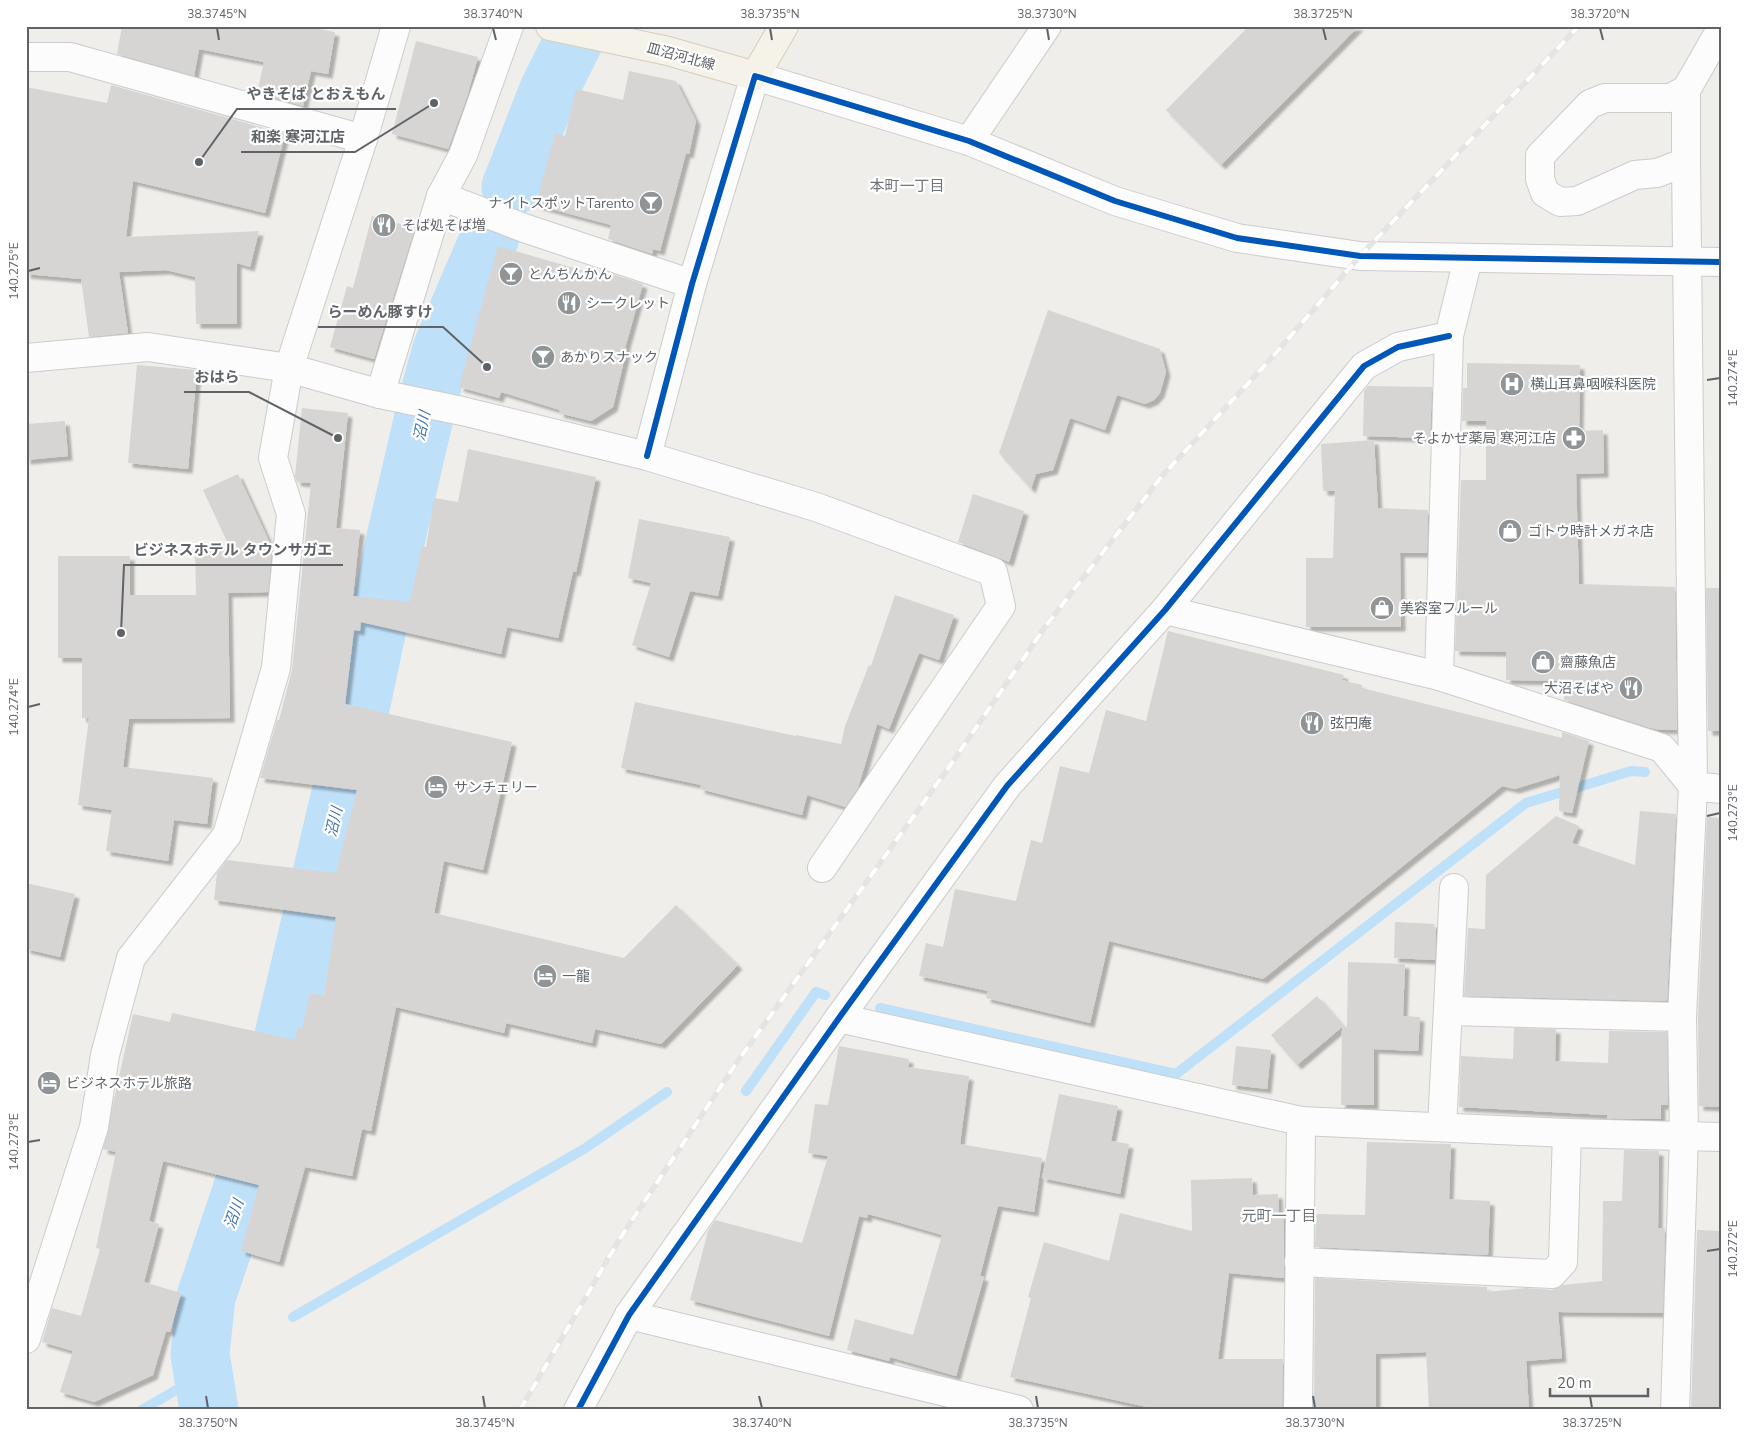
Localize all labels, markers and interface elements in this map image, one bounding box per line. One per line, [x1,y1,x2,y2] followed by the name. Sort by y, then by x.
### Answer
[187,6,247,22] text: 38.3745°N
[463,6,523,22] text: 38.3740°N
[740,6,800,22] text: 38.3735°N
[1017,6,1077,22] text: 38.3730°N
[1293,6,1353,22] text: 38.3725°N
[1570,6,1630,22] text: 38.3720°N
[645,38,717,75] street label: 皿沼河北線
[237,79,396,109] callout: やきそば とおえもん
[246,84,386,104] text: やきそば とおえもん
[241,122,355,152] callout: 和楽 寒河江店
[251,127,345,147] text: 和楽 寒河江店
[869,176,945,196] district label: 本町一丁目
[638,190,664,216] bar icon: ナイトスポットTarento
[488,194,634,213] place label: ナイトスポットTarento
[371,212,397,238] restaurant icon: そば処そば増
[402,216,486,235] place label: そば処そば増
[6,242,22,300] text: 140.275°E
[498,261,524,287] bar icon: とんちんかん
[528,265,612,284] place label: とんちんかん
[556,290,582,316] restaurant icon: シークレット
[586,294,670,313] place label: シークレット
[318,297,443,327] callout: らーめん豚すけ
[327,302,433,322] text: らーめん豚すけ
[530,344,556,370] bar icon: あかりスナック
[560,348,658,367] place label: あかりスナック
[1725,349,1741,407] text: 140.274°E
[184,362,249,392] callout: おはら
[194,367,240,387] text: おはら
[1499,371,1525,397] hospital icon: 横山耳鼻咽喉科医院
[1530,375,1656,394] place label: 横山耳鼻咽喉科医院
[409,407,435,443] water label: 沼川
[1561,425,1587,451] pharmacy icon: そよかぜ薬局 寒河江店
[1412,429,1556,448] place label: そよかぜ薬局 寒河江店
[1497,518,1523,544] shop icon: ゴトウ時計メガネ店
[1528,522,1654,541] place label: ゴトウ時計メガネ店
[124,535,343,565] callout: ビジネスホテル タウンサガエ
[133,540,333,560] text: ビジネスホテル タウンサガエ
[1369,595,1395,621] shop icon: 美容室フルール
[1400,599,1498,618] place label: 美容室フルール
[1530,649,1556,675] shop icon: 齋藤魚店
[1560,653,1616,672] place label: 齋藤魚店
[1618,675,1644,701] restaurant icon: 大沼そばや
[6,678,22,736] text: 140.274°E
[1544,679,1614,698] place label: 大沼そばや
[1299,710,1325,736] restaurant icon: 弦円庵
[1330,714,1372,733] place label: 弦円庵
[423,774,449,800] hotel icon: サンチェリー
[454,778,538,797] place label: サンチェリー
[1725,784,1741,842] text: 140.273°E
[321,803,348,839] water label: 沼川
[532,963,558,989] hotel icon: 一龍
[562,967,590,986] place label: 一龍
[36,1070,62,1096] hotel icon: ビジネスホテル旅路
[66,1074,192,1093] place label: ビジネスホテル旅路
[6,1113,22,1171] text: 140.273°E
[220,1195,249,1231] water label: 沼川
[1241,1206,1317,1226] district label: 元町一丁目
[1725,1220,1741,1278] text: 140.272°E
[1550,1366,1647,1398] scale bar
[1557,1373,1592,1393] text: 20 m
[178,1415,238,1431] text: 38.3750°N
[455,1415,515,1431] text: 38.3745°N
[732,1415,792,1431] text: 38.3740°N
[1008,1415,1068,1431] text: 38.3735°N
[1285,1415,1345,1431] text: 38.3730°N
[1562,1415,1622,1431] text: 38.3725°N

